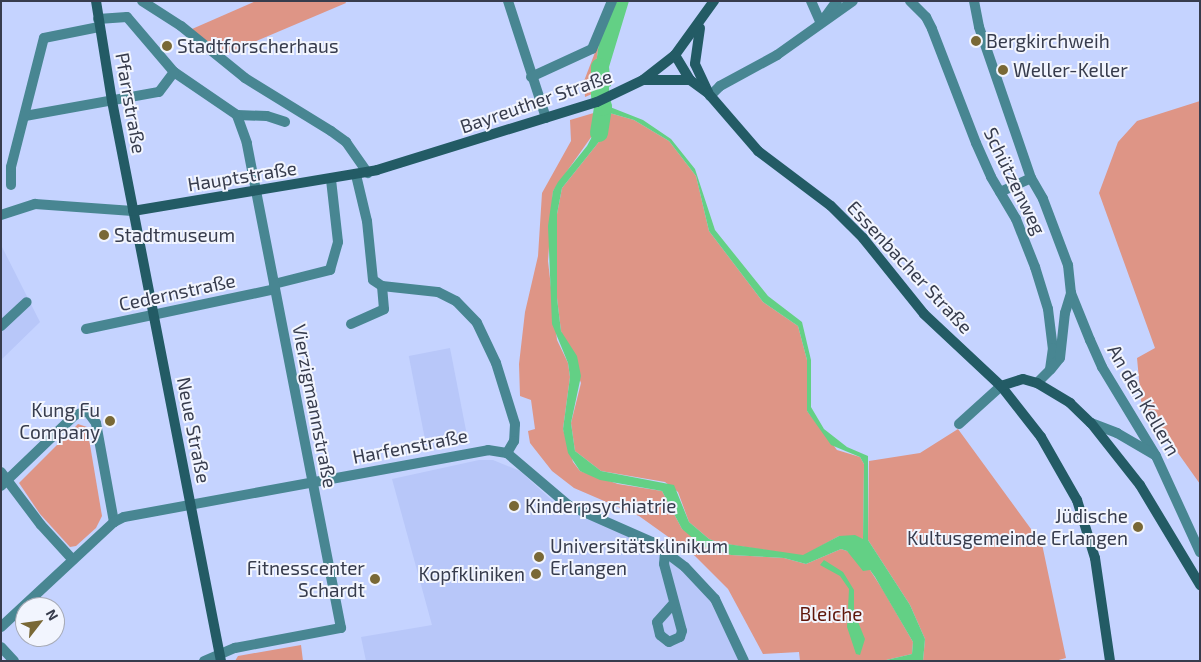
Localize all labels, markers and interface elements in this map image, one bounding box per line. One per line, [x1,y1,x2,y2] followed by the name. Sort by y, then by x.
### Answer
[986,30,1110,52] place label: Bergkirchweih
[177,35,339,57] place label: Stadtforscherhaus
[970,35,982,47] marker: Bergkirchweih
[161,40,173,52] marker: Stadtforscherhaus
[111,51,151,155] street label: Pfarrstraße
[1013,59,1128,81] place label: Weller-Keller
[457,64,615,138] street label: Bayreuther Straße
[997,64,1009,76] marker: Weller-Keller
[979,124,1051,238] street label: Schützenweg
[186,156,298,196] street label: Hauptstraße
[842,196,978,338] street label: Essenbacher Straße
[114,224,235,246] place label: Stadtmuseum
[98,229,110,241] marker: Stadtmuseum
[117,269,237,315] street label: Cedernstraße
[288,322,342,490] street label: Vierzigmannstraße
[1103,340,1185,460] street label: An den Kellern
[173,375,215,485] street label: Neue Straße
[19,399,100,443] place label: Kung Fu Company
[104,415,116,427] marker: Kung Fu Company
[350,424,470,468] street label: Harfenstraße
[525,495,676,517] place label: Kinderpsychiatrie
[507,499,521,513] marker: Kinderpsychiatrie
[907,505,1128,549] place label: Jüdische Kultusgemeinde Erlangen
[1132,521,1144,533] marker: Jüdische Kultusgemeinde Erlangen
[550,535,728,579] place label: Universitätsklinikum Erlangen
[532,550,546,564] marker: Universitätsklinikum Erlangen
[247,557,365,601] place label: Fitnesscenter Schardt
[419,563,525,585] place label: Kopfkliniken
[529,567,543,581] marker: Kopfkliniken
[369,573,381,585] marker: Fitnesscenter Schardt
[15,597,65,647] north arrow
[800,603,862,625] park label: Bleiche
[43,606,62,623] text: N

